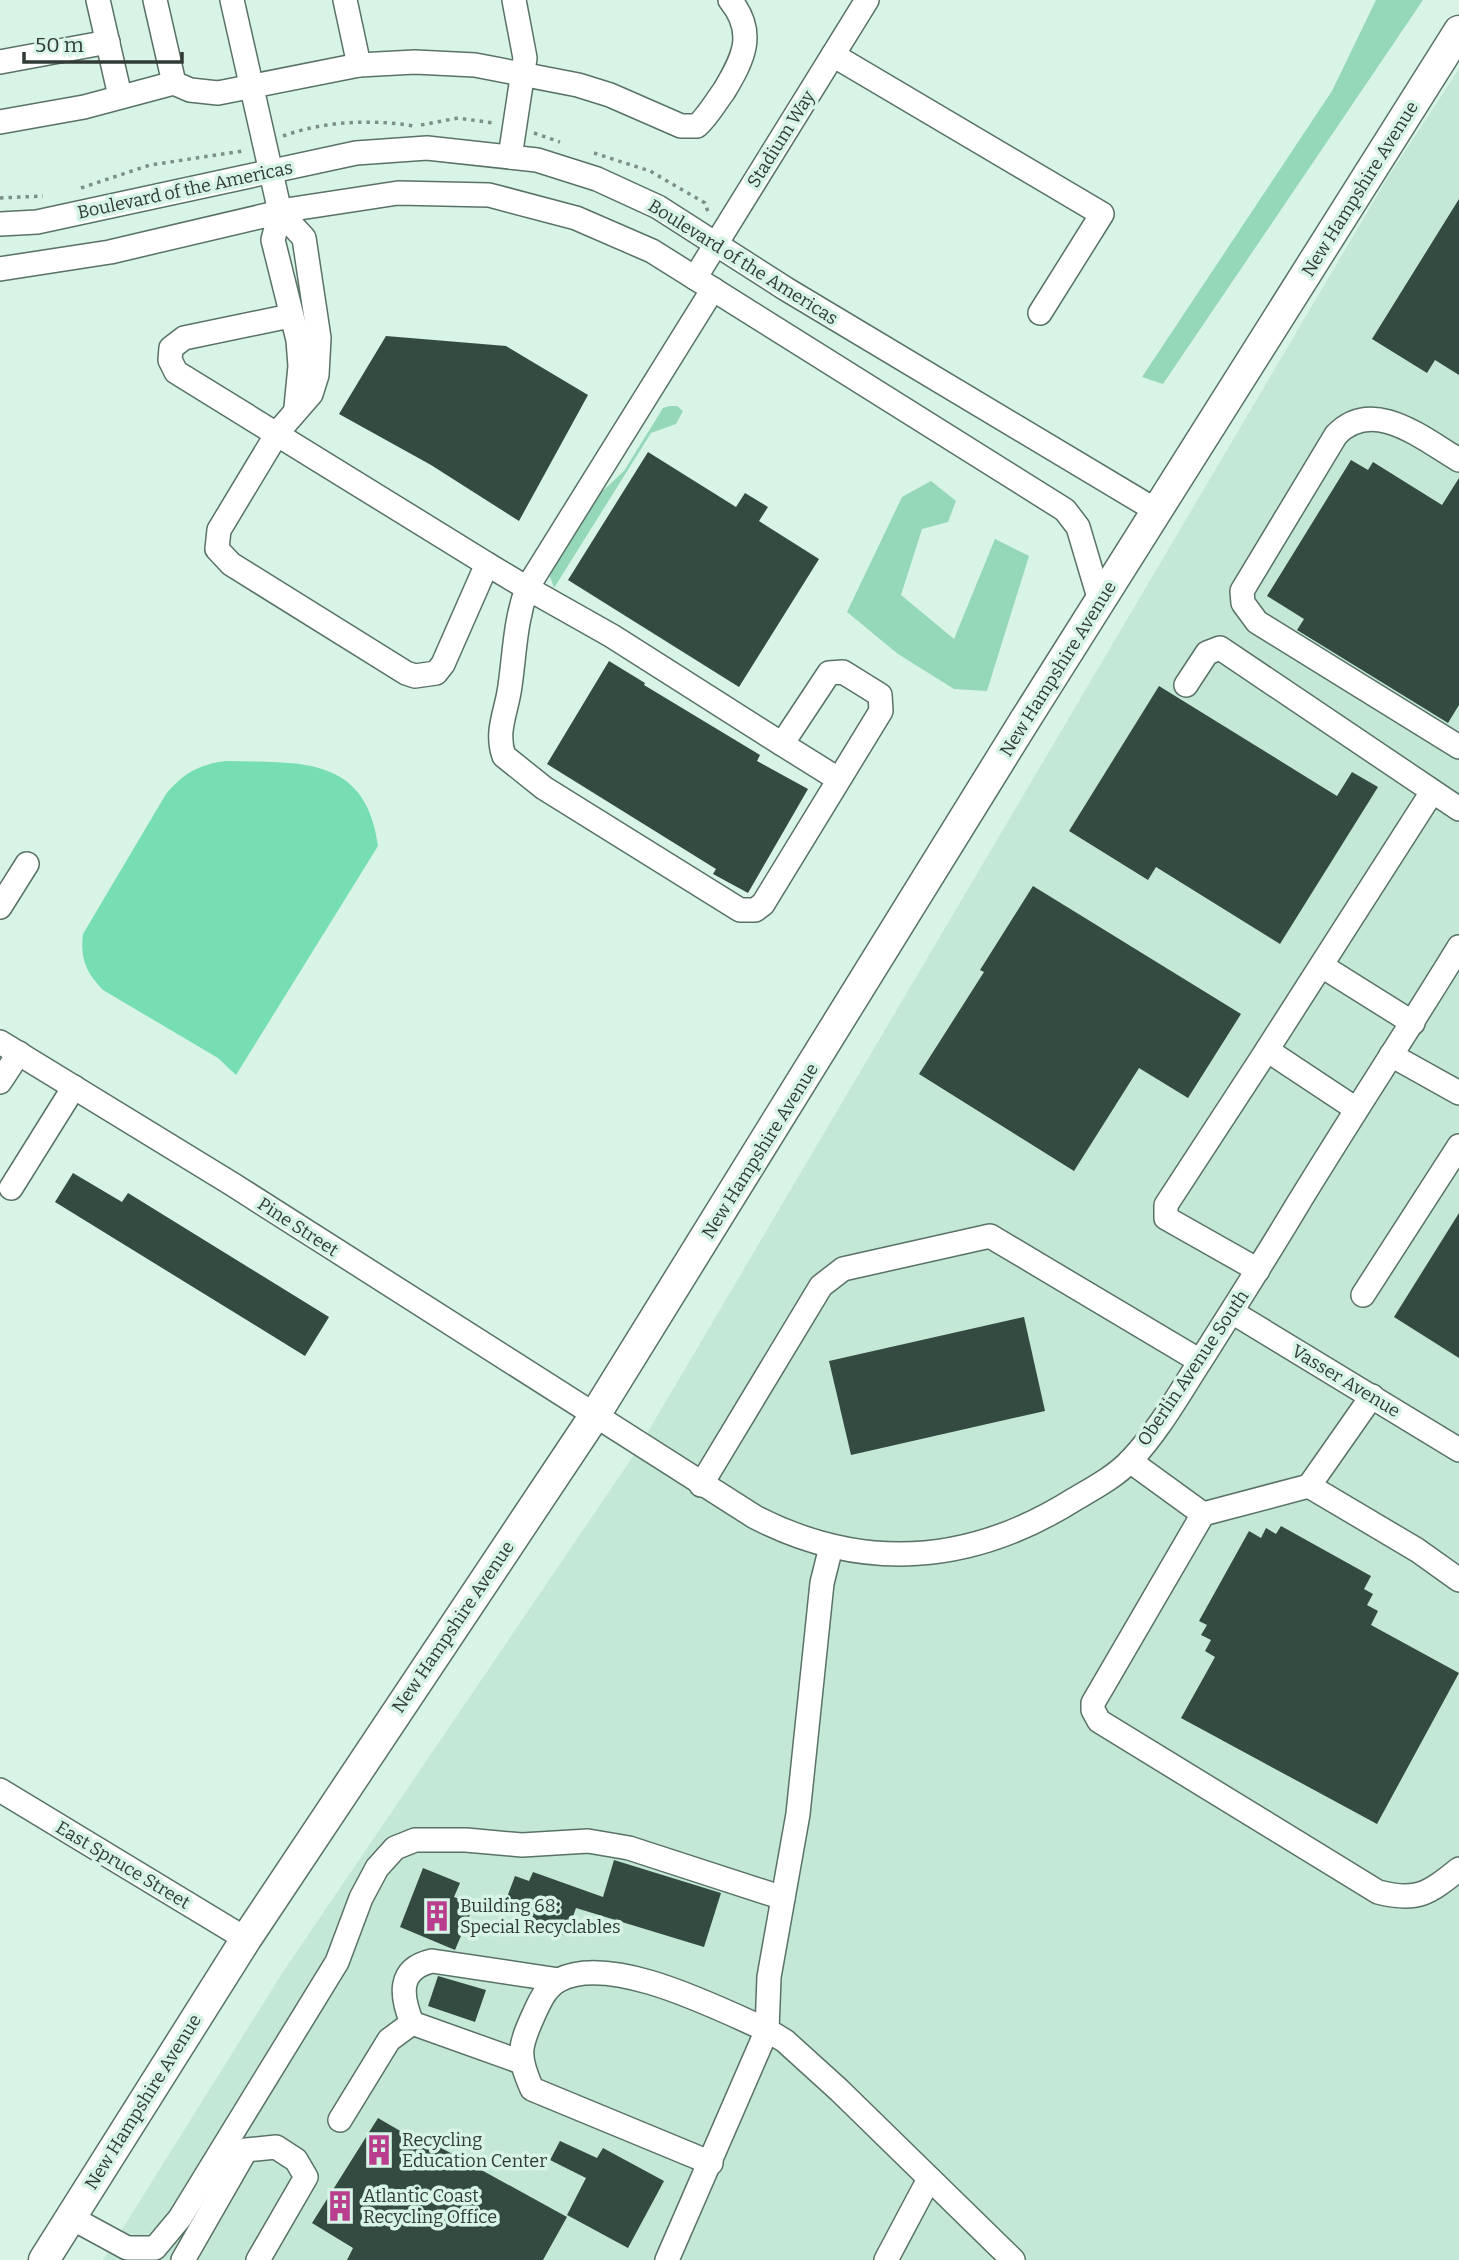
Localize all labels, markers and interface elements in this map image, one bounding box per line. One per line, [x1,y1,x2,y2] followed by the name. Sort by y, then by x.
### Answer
[24,21,182,65] scale bar
[35,32,84,58] text: 50 m
[742,86,820,192] street label: Stadium Way
[1297,97,1423,281] street label: New Hampshire Avenue
[75,156,295,224] street label: Boulevard of the Americas
[644,195,842,329] street label: Boulevard of the Americas
[995,577,1121,761] street label: New Hampshire Avenue
[697,1059,823,1243] street label: New Hampshire Avenue
[254,1193,343,1261] street label: Pine Street
[1133,1286,1253,1450] street label: Oberlin Avenue South
[1288,1340,1404,1422] street label: Vasser Avenue
[387,1537,519,1717] street label: New Hampshire Avenue
[52,1816,194,1914] street label: East Spruce Street
[460,1895,621,1938] place label: Building 68: Special Recyclables
[420,1899,454,1933] building icon: Building 68: Special Recyclables
[80,2010,206,2194] street label: New Hampshire Avenue
[402,2129,547,2172] place label: Recycling Education Center
[362,2133,396,2167] building icon: Recycling Education Center
[363,2185,497,2228] place label: Atlantic Coast Recycling Office
[323,2189,357,2223] building icon: Atlantic Coast Recycling Office

